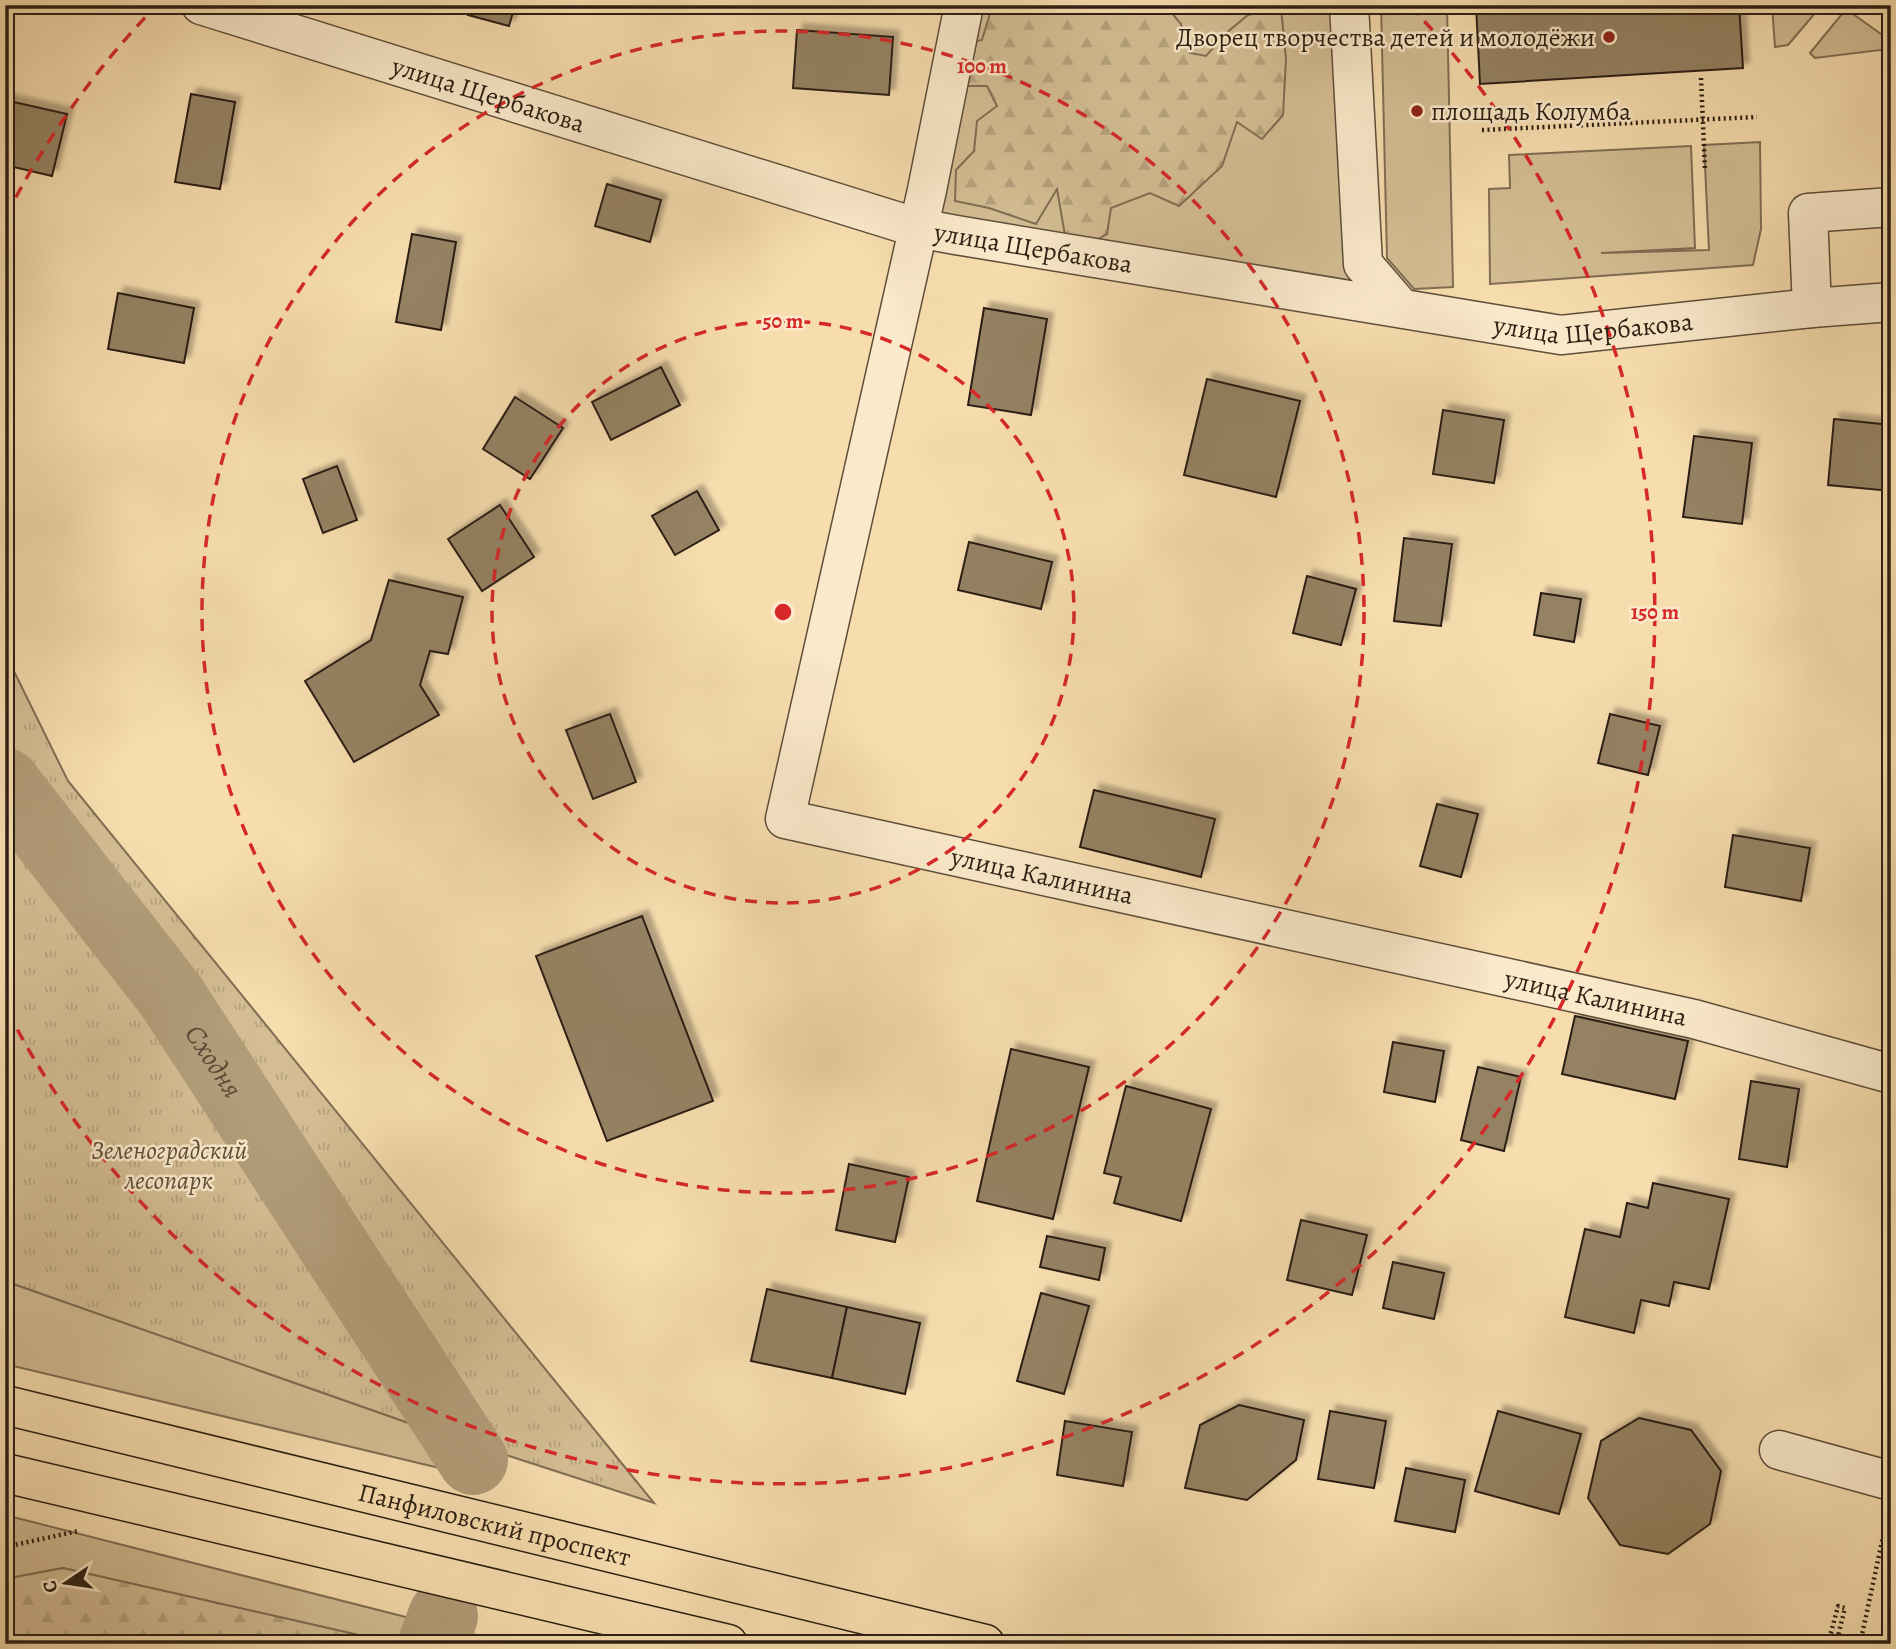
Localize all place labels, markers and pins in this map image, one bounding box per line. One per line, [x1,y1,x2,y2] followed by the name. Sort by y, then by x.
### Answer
[1176,20,1595,55] place label: Дворец творчества детей и молодёжи
[1601,29,1617,45] marker: Дворец творчества детей и молодёжи
[1431,94,1631,129] place label: площадь Колумба
[1409,103,1425,119] marker: площадь Колумба
[771,600,795,624] centre of rings

